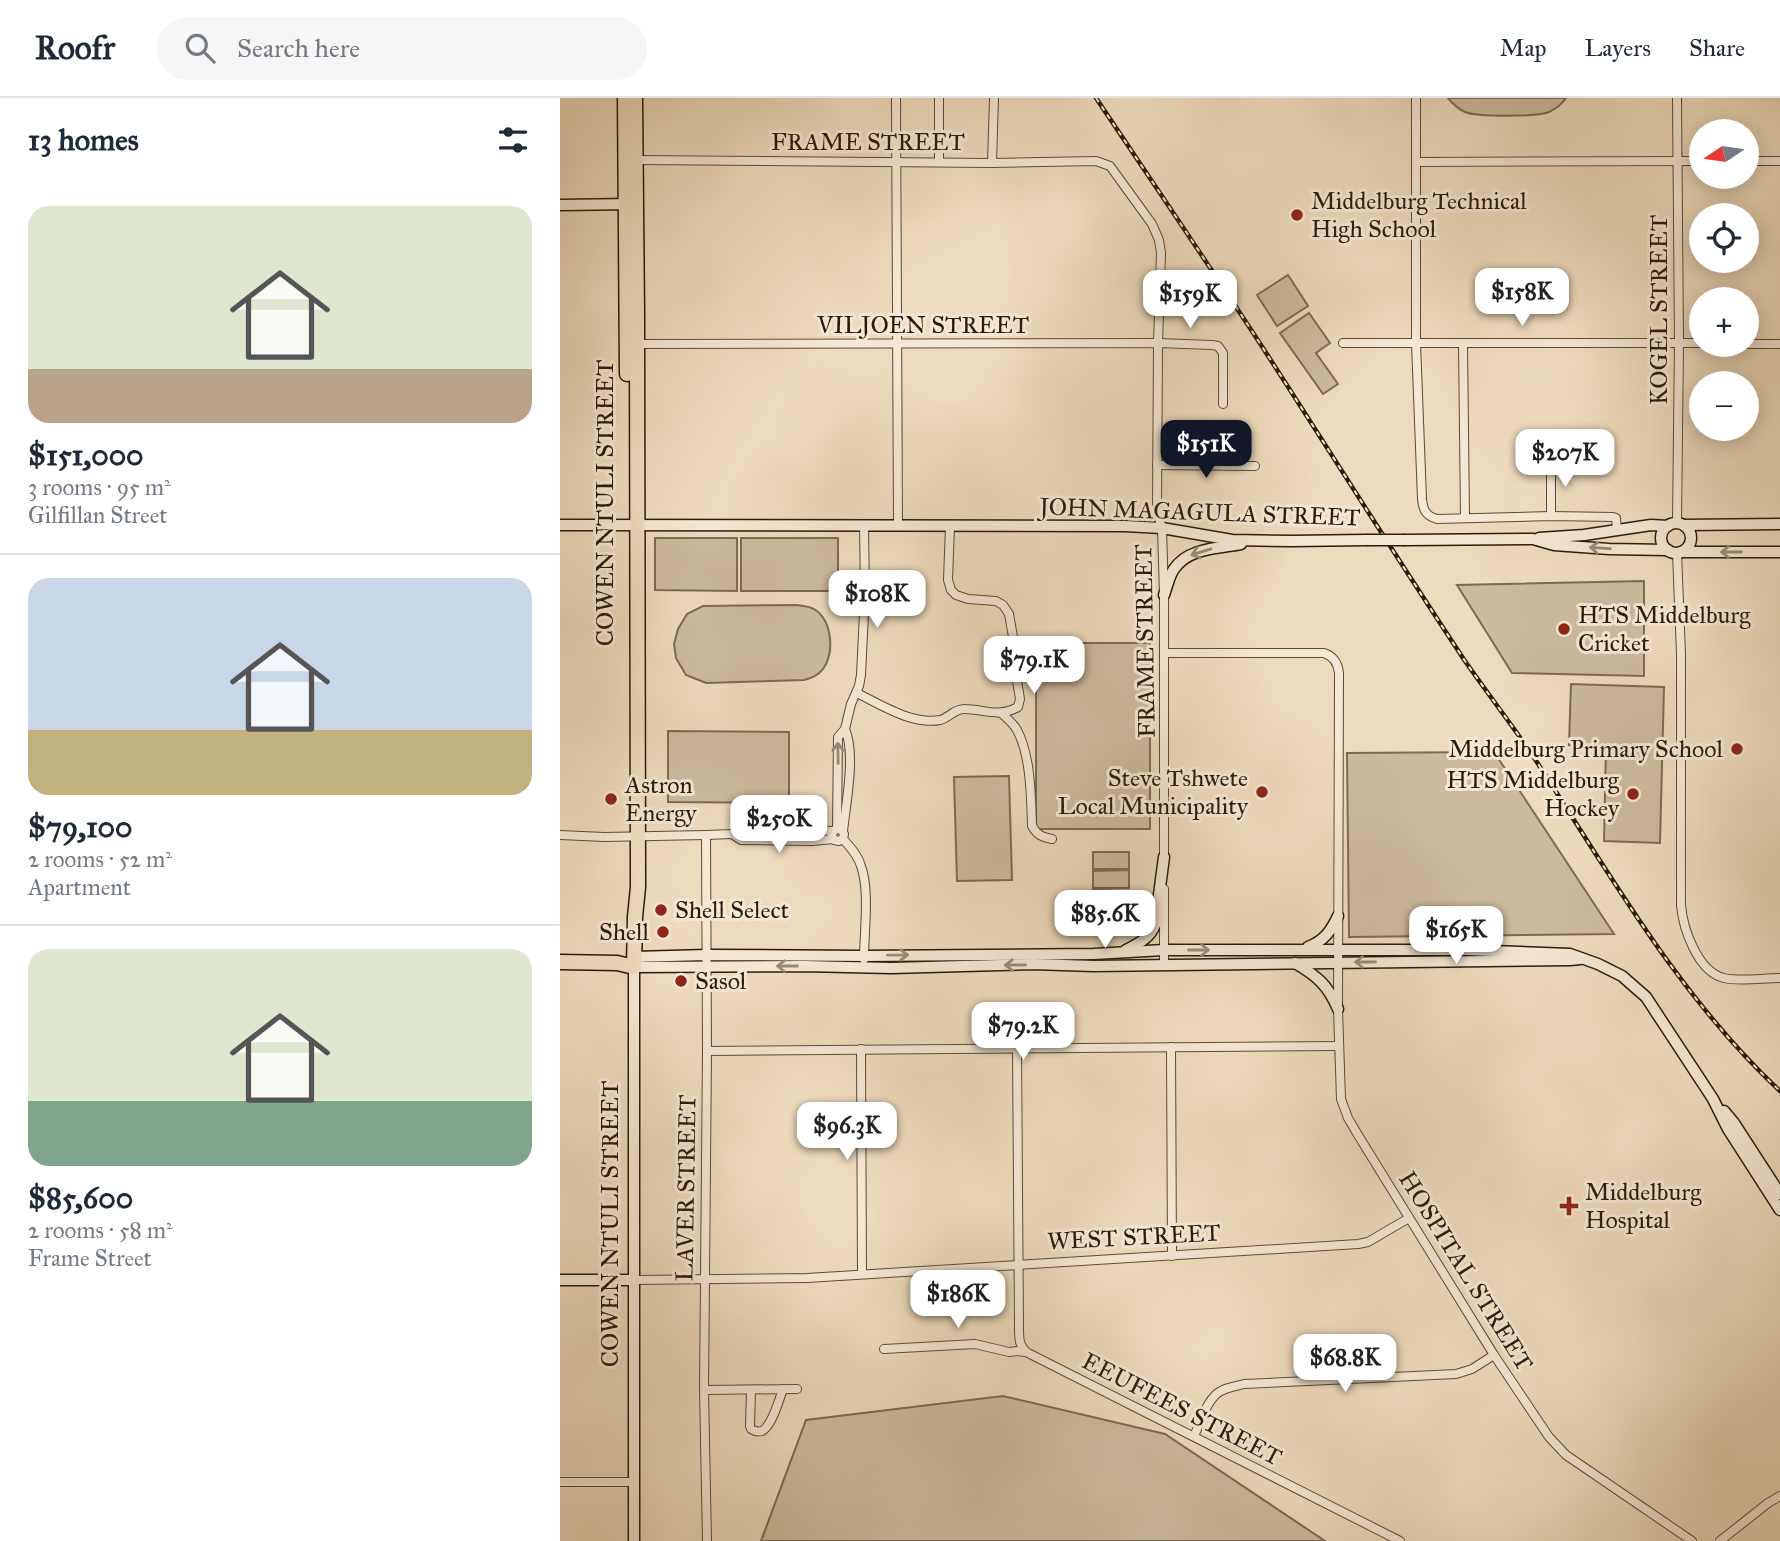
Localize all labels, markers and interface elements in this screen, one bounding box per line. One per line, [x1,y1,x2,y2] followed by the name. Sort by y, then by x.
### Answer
[157,17,647,80] search box
[35,28,115,68] text: Roofr
[181,29,219,67] icon: search
[237,32,360,64] text: Search here
[1500,33,1547,63] text: Map
[1585,33,1651,63] text: Layers
[1689,33,1745,63] text: Share
[1689,119,1759,189] north arrow
[1689,119,1759,441] map controls
[494,121,532,159] icon: filters
[28,122,139,158] text: 13 homes
[771,127,965,157] street label: FRAME STREET
[1311,186,1527,244] place label: Middelburg Technical High School
[1689,203,1759,273] button: locate
[1289,207,1305,223] marker: Middelburg Technical High School
[1644,215,1674,405] street label: KOGEL STREET
[217,252,343,378] icon: home
[1473,268,1571,328] pin: $158K
[1141,271,1239,330] pin: $159K
[1491,277,1553,305] text: $158K
[1159,279,1221,307] text: $159K
[1689,287,1759,357] button: +
[816,310,1029,340] street label: VILJOEN STREET
[590,360,620,646] street label: COWEN NTULI STREET
[1689,371,1759,441] button: −
[1157,420,1255,480] pin: $151K
[1177,429,1235,457] text: $151K
[1516,430,1614,489] pin: $207K
[28,437,144,473] text: $151,000
[1531,438,1599,466] text: $207K
[28,473,171,501] text: 3 rooms · 95 m²
[1036,491,1361,533] street label: JOHN MAGAGULA STREET
[28,501,167,529] text: Gilfillan Street
[1589,541,1612,554] one-way arrow
[1128,544,1162,738] street label: FRAME STREET
[1720,545,1743,559] one-way arrow
[1190,547,1212,560] one-way arrow
[828,570,926,630] pin: $108K
[845,579,909,607] text: $108K
[1578,600,1751,658] place label: HTS Middelburg Cricket
[1556,621,1572,637] marker: HTS Middelburg Cricket
[217,624,343,750] icon: home
[977,636,1091,696] pin: $79.1K
[1000,645,1068,673] text: $79.1K
[1448,734,1723,764] place label: Middelburg Primary School
[1729,741,1745,757] marker: Middelburg Primary School
[831,742,845,765] one-way arrow
[1058,763,1249,821] place label: Steve Tshwete Local Municipality
[1446,765,1620,823] place label: HTS Middelburg Hockey
[624,770,697,828] place label: Astron Energy
[1254,784,1270,800] marker: Steve Tshwete Local Municipality
[1625,786,1641,802] marker: HTS Middelburg Hockey
[603,791,619,807] marker: Astron Energy
[730,796,828,855] pin: $250K
[746,804,812,832] text: $250K
[28,809,133,845] text: $79,100
[28,845,172,873] text: 2 rooms · 52 m²
[28,873,131,901] text: Apartment
[1048,890,1162,950] pin: $85.6K
[675,895,790,925] place label: Shell Select
[1070,899,1140,927] text: $85.6K
[653,902,669,918] marker: Shell Select
[1407,906,1505,966] pin: $165K
[1425,915,1487,943] text: $165K
[599,917,649,947] place label: Shell
[655,924,671,940] marker: Shell
[1187,943,1210,957] one-way arrow
[886,949,909,962] one-way arrow
[1353,955,1376,969] one-way arrow
[1003,958,1026,972] one-way arrow
[776,959,799,973] one-way arrow
[695,966,747,996] place label: Sasol
[673,973,689,989] marker: Sasol
[217,995,343,1121] icon: home
[966,1002,1080,1062] pin: $79.2K
[988,1011,1058,1039] text: $79.2K
[595,1081,625,1367] street label: COWEN NTULI STREET
[669,1094,703,1282] street label: LAVER STREET
[790,1102,904,1162] pin: $96.3K
[813,1111,881,1139] text: $96.3K
[1392,1166,1540,1376] street label: HOSPITAL STREET
[1585,1177,1702,1235] place label: Middelburg Hospital
[28,1180,133,1216] text: $85,600
[1559,1196,1579,1216] marker: Middelburg Hospital
[28,1216,173,1244] text: 2 rooms · 58 m²
[1047,1217,1221,1257] street label: WEST STREET
[28,1244,152,1272] text: Frame Street
[909,1270,1007,1330] pin: $186K
[926,1279,990,1307] text: $186K
[1288,1334,1402,1394] pin: $68.8K
[1309,1343,1381,1371] text: $68.8K
[1077,1346,1287,1472] street label: EEUFEES STREET

